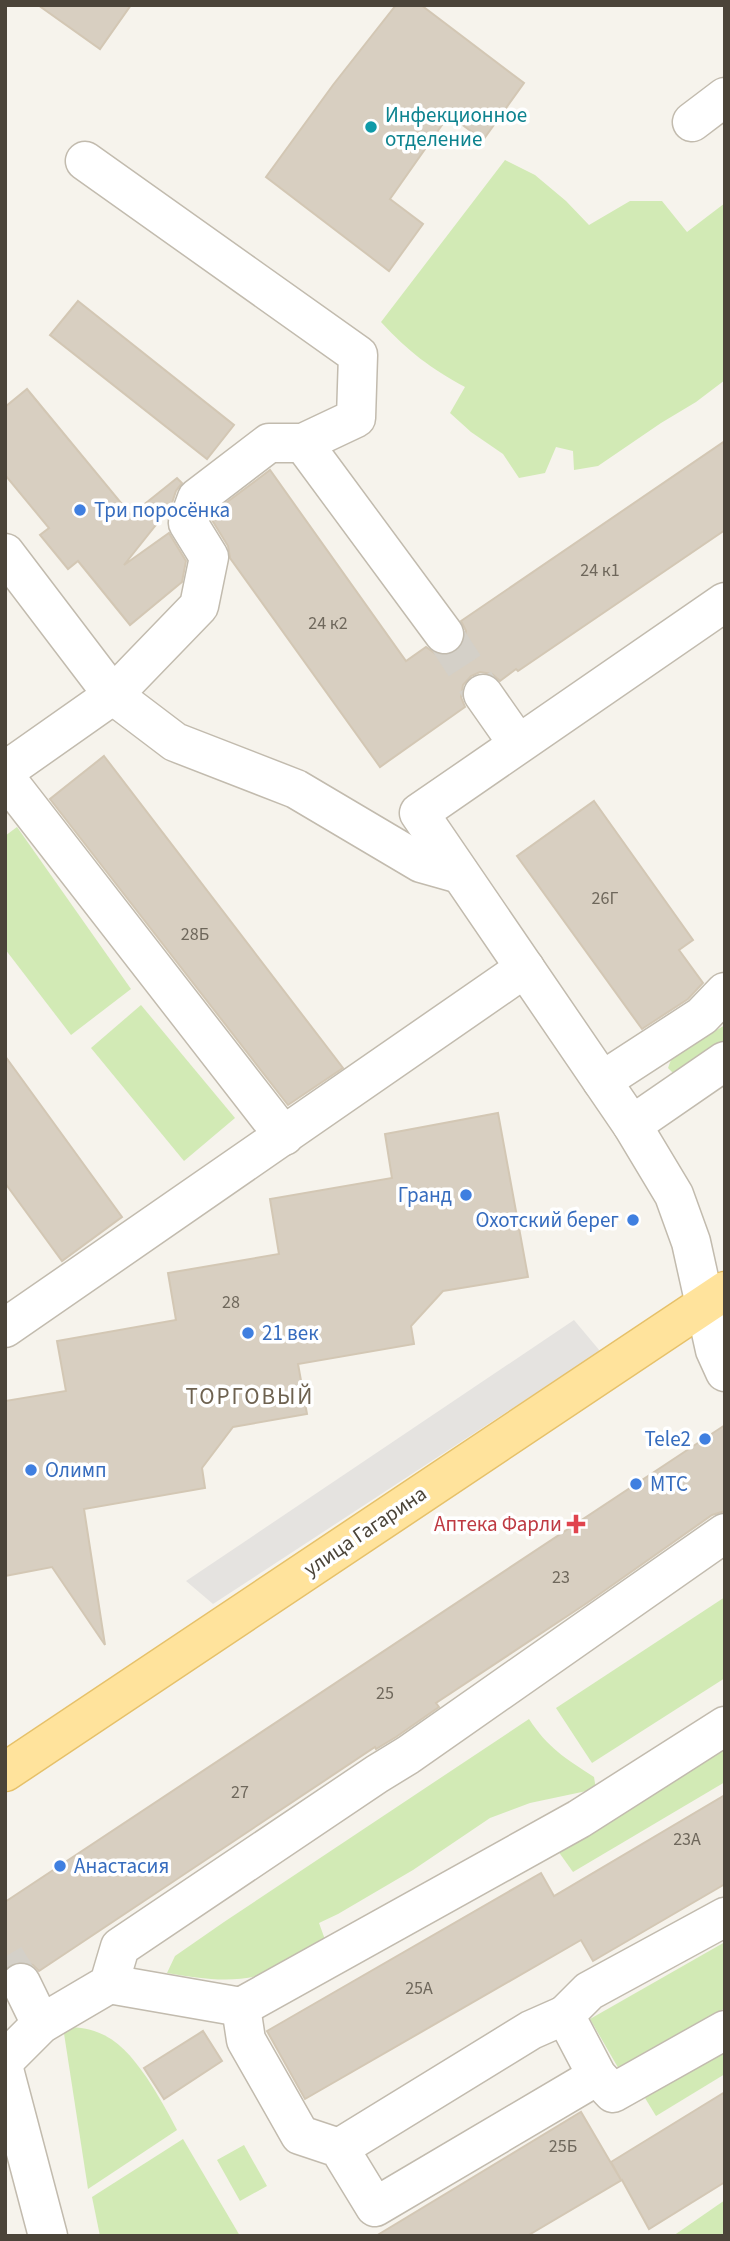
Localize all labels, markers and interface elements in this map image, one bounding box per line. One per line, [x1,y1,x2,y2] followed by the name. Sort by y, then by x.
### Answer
[385,100,527,154] place label: Инфекционное отделение
[363,119,379,135] marker: Инфекционное отделение
[94,495,230,525] place label: Три поросёнка
[72,502,88,518] marker: Три поросёнка
[580,558,620,583] house number: 24 к1
[308,611,348,636] house number: 24 к2
[592,886,618,911] house number: 26Г
[181,922,209,947] house number: 28Б
[398,1180,452,1210] place label: Гранд
[458,1187,474,1203] marker: Гранд
[476,1205,619,1235] place label: Охотский берег
[625,1212,641,1228] marker: Охотский берег
[222,1290,240,1315] house number: 28
[262,1318,319,1348] place label: 21 век
[240,1325,256,1341] marker: 21 век
[186,1380,314,1413] district label: ТОРГОВЫЙ
[645,1424,691,1454] place label: Tele2
[697,1431,713,1447] marker: Tele2
[45,1455,107,1485] place label: Олимп
[23,1462,39,1478] marker: Олимп
[650,1469,688,1499] place label: МТС
[628,1476,644,1492] marker: МТС
[297,1479,433,1583] street label: улица Гагарина
[434,1509,562,1539] place label: Аптека Фарли
[568,1516,584,1532] marker: Аптека Фарли
[552,1565,570,1590] house number: 23
[376,1681,394,1706] house number: 25
[231,1780,249,1805] house number: 27
[673,1827,701,1852] house number: 23А
[74,1851,169,1881] place label: Анастасия
[52,1858,68,1874] marker: Анастасия
[405,1976,433,2001] house number: 25А
[549,2134,577,2159] house number: 25Б

